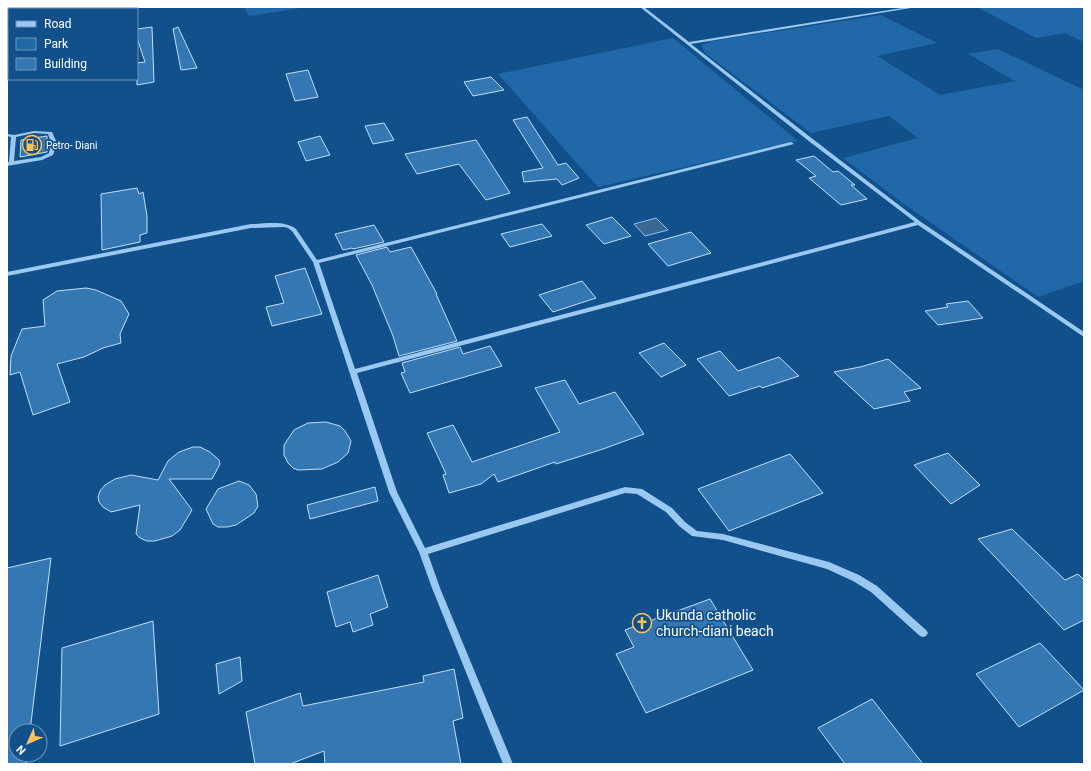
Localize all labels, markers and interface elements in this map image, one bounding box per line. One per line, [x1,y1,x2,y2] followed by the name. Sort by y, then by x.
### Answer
[8,8,138,80] legend
[44,17,72,31] text: Road
[44,37,69,51] text: Park
[44,57,87,71] text: Building
[21,134,43,156] fuel station icon: Petro- Diani
[46,140,97,151] place label: Petro- Diani
[656,607,774,639] place label: Ukunda catholic church-diani beach
[631,612,653,634] church icon: Ukunda catholic church-diani beach
[8,723,48,763] north arrow
[14,742,29,757] text: N

